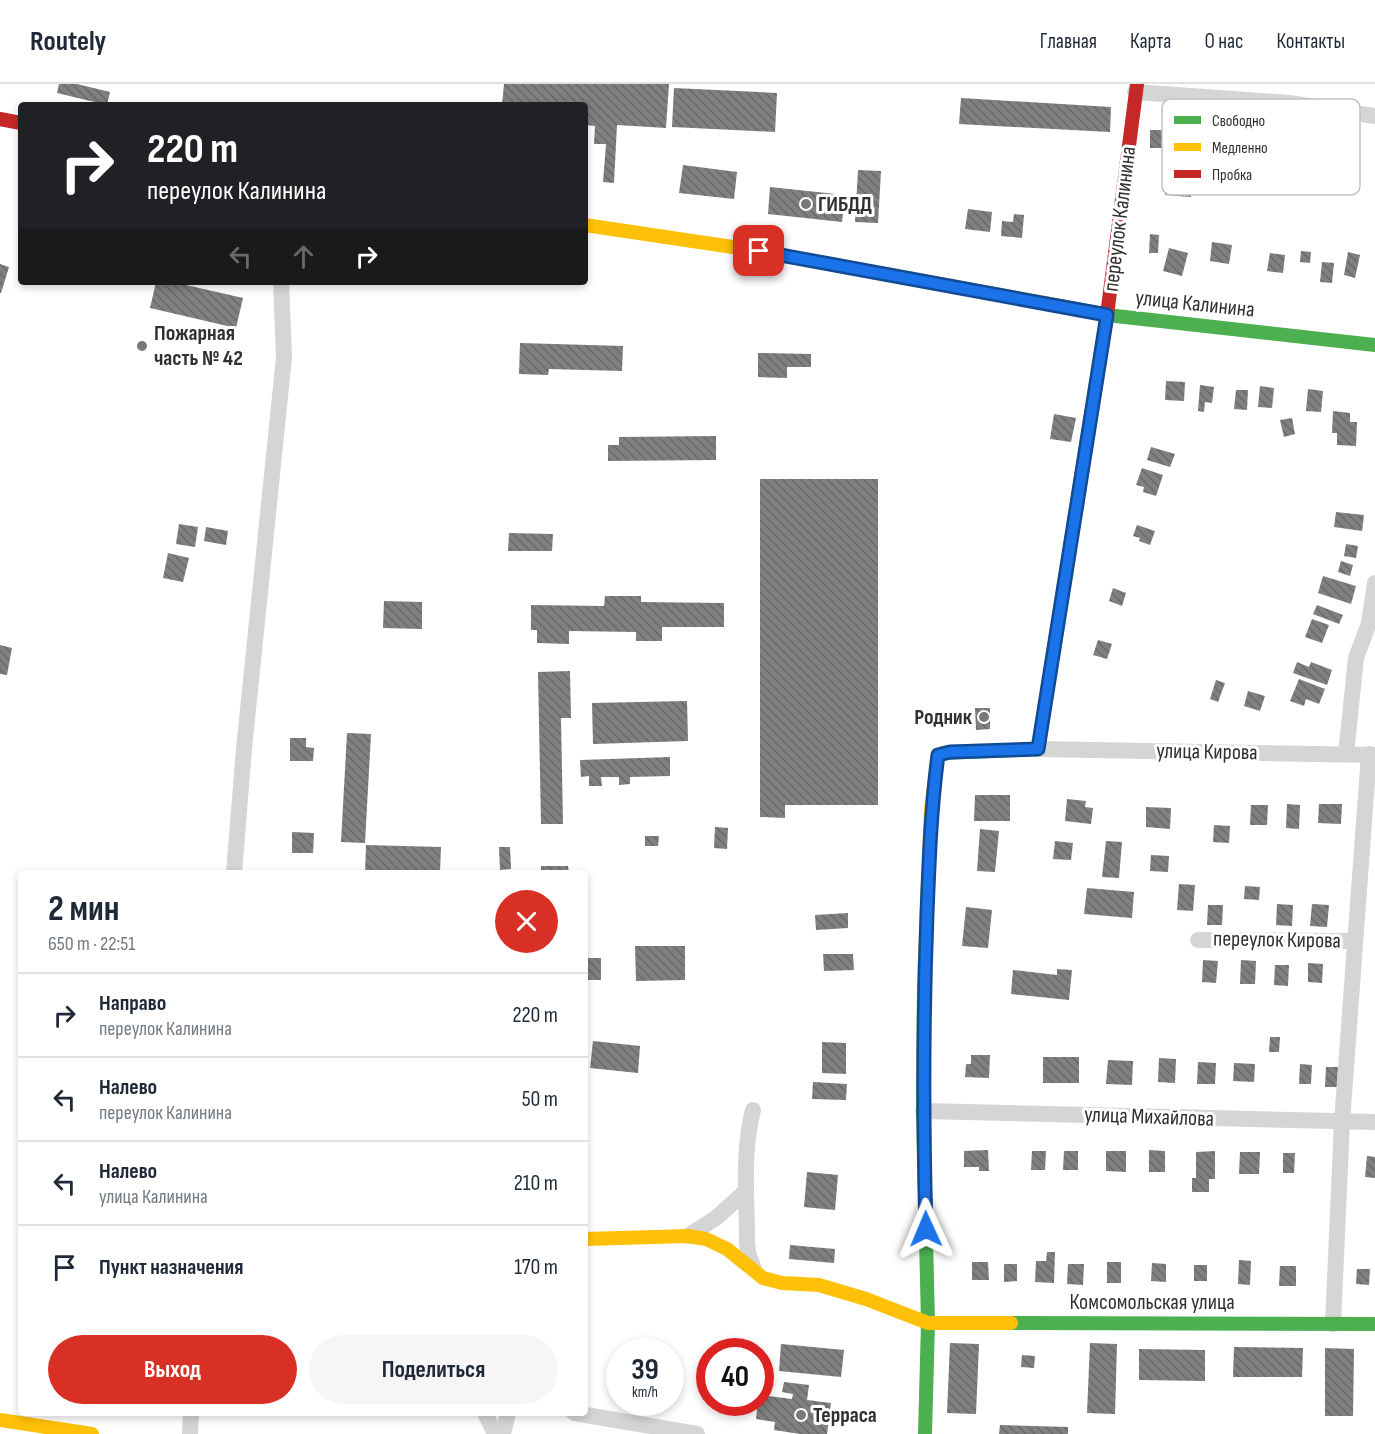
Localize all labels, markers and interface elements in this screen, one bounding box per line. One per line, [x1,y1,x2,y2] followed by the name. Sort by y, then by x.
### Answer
[30,25,106,58] text: Routely
[1040,29,1097,54] text: Главная
[1130,29,1171,54] text: Карта
[1204,29,1243,54] text: О нас
[1276,29,1345,54] text: Контакты
[1162,99,1360,195] legend
[1212,112,1265,131] text: Свободно
[147,124,238,175] text: 220 m
[48,126,126,204] icon: right
[1212,139,1268,158] text: Медленно
[1098,145,1142,293] street label: переулок Калинина
[1212,166,1252,185] text: Пробка
[147,175,326,207] text: переулок Калинина
[818,191,872,218] place label: ГИБДД
[799,197,813,211] marker: ГИБДД
[733,225,784,276] pin
[742,234,775,267] icon: arrive
[224,240,257,273] icon: left
[287,240,320,273] icon: ahead
[350,240,383,273] icon: right
[1134,284,1256,324] street label: улица Калинина
[154,320,243,372] place label: Пожарная часть № 42
[135,339,149,353] marker: Пожарная часть № 42
[914,704,973,731] place label: Родник
[977,710,991,724] marker: Родник
[1156,738,1258,766] street label: улица Кирова
[48,888,119,931] text: 2 мин
[495,890,558,953] button: close
[1213,925,1341,955] street label: переулок Кирова
[48,932,135,956] text: 650 m · 22:51
[99,990,166,1017] text: Направо
[48,999,81,1032] icon: right
[512,1002,558,1029] text: 220 m
[99,1017,232,1041] text: переулок Калинина
[99,1074,157,1101] text: Налево
[48,1083,81,1116] icon: left
[522,1086,558,1113] text: 50 m
[99,1101,232,1125] text: переулок Калинина
[1084,1101,1214,1133] street label: улица Михайлова
[99,1158,157,1185] text: Налево
[48,1167,81,1200] icon: left
[514,1170,558,1197] text: 210 m
[99,1185,208,1209] text: улица Калинина
[894,1197,958,1261] position arrow
[48,1251,81,1284] icon: arrive
[99,1254,243,1281] text: Пункт назначения
[514,1254,558,1281] text: 170 m
[1069,1289,1235,1316] street label: Комсомольская улица
[48,1335,297,1404] button: Выход
[309,1335,558,1404] button: Поделиться
[696,1338,774,1416] speed limit sign: 40
[631,1352,659,1388] text: 39
[632,1383,658,1402] text: km/h
[813,1402,877,1429] place label: Терраса
[794,1408,808,1422] marker: Терраса

